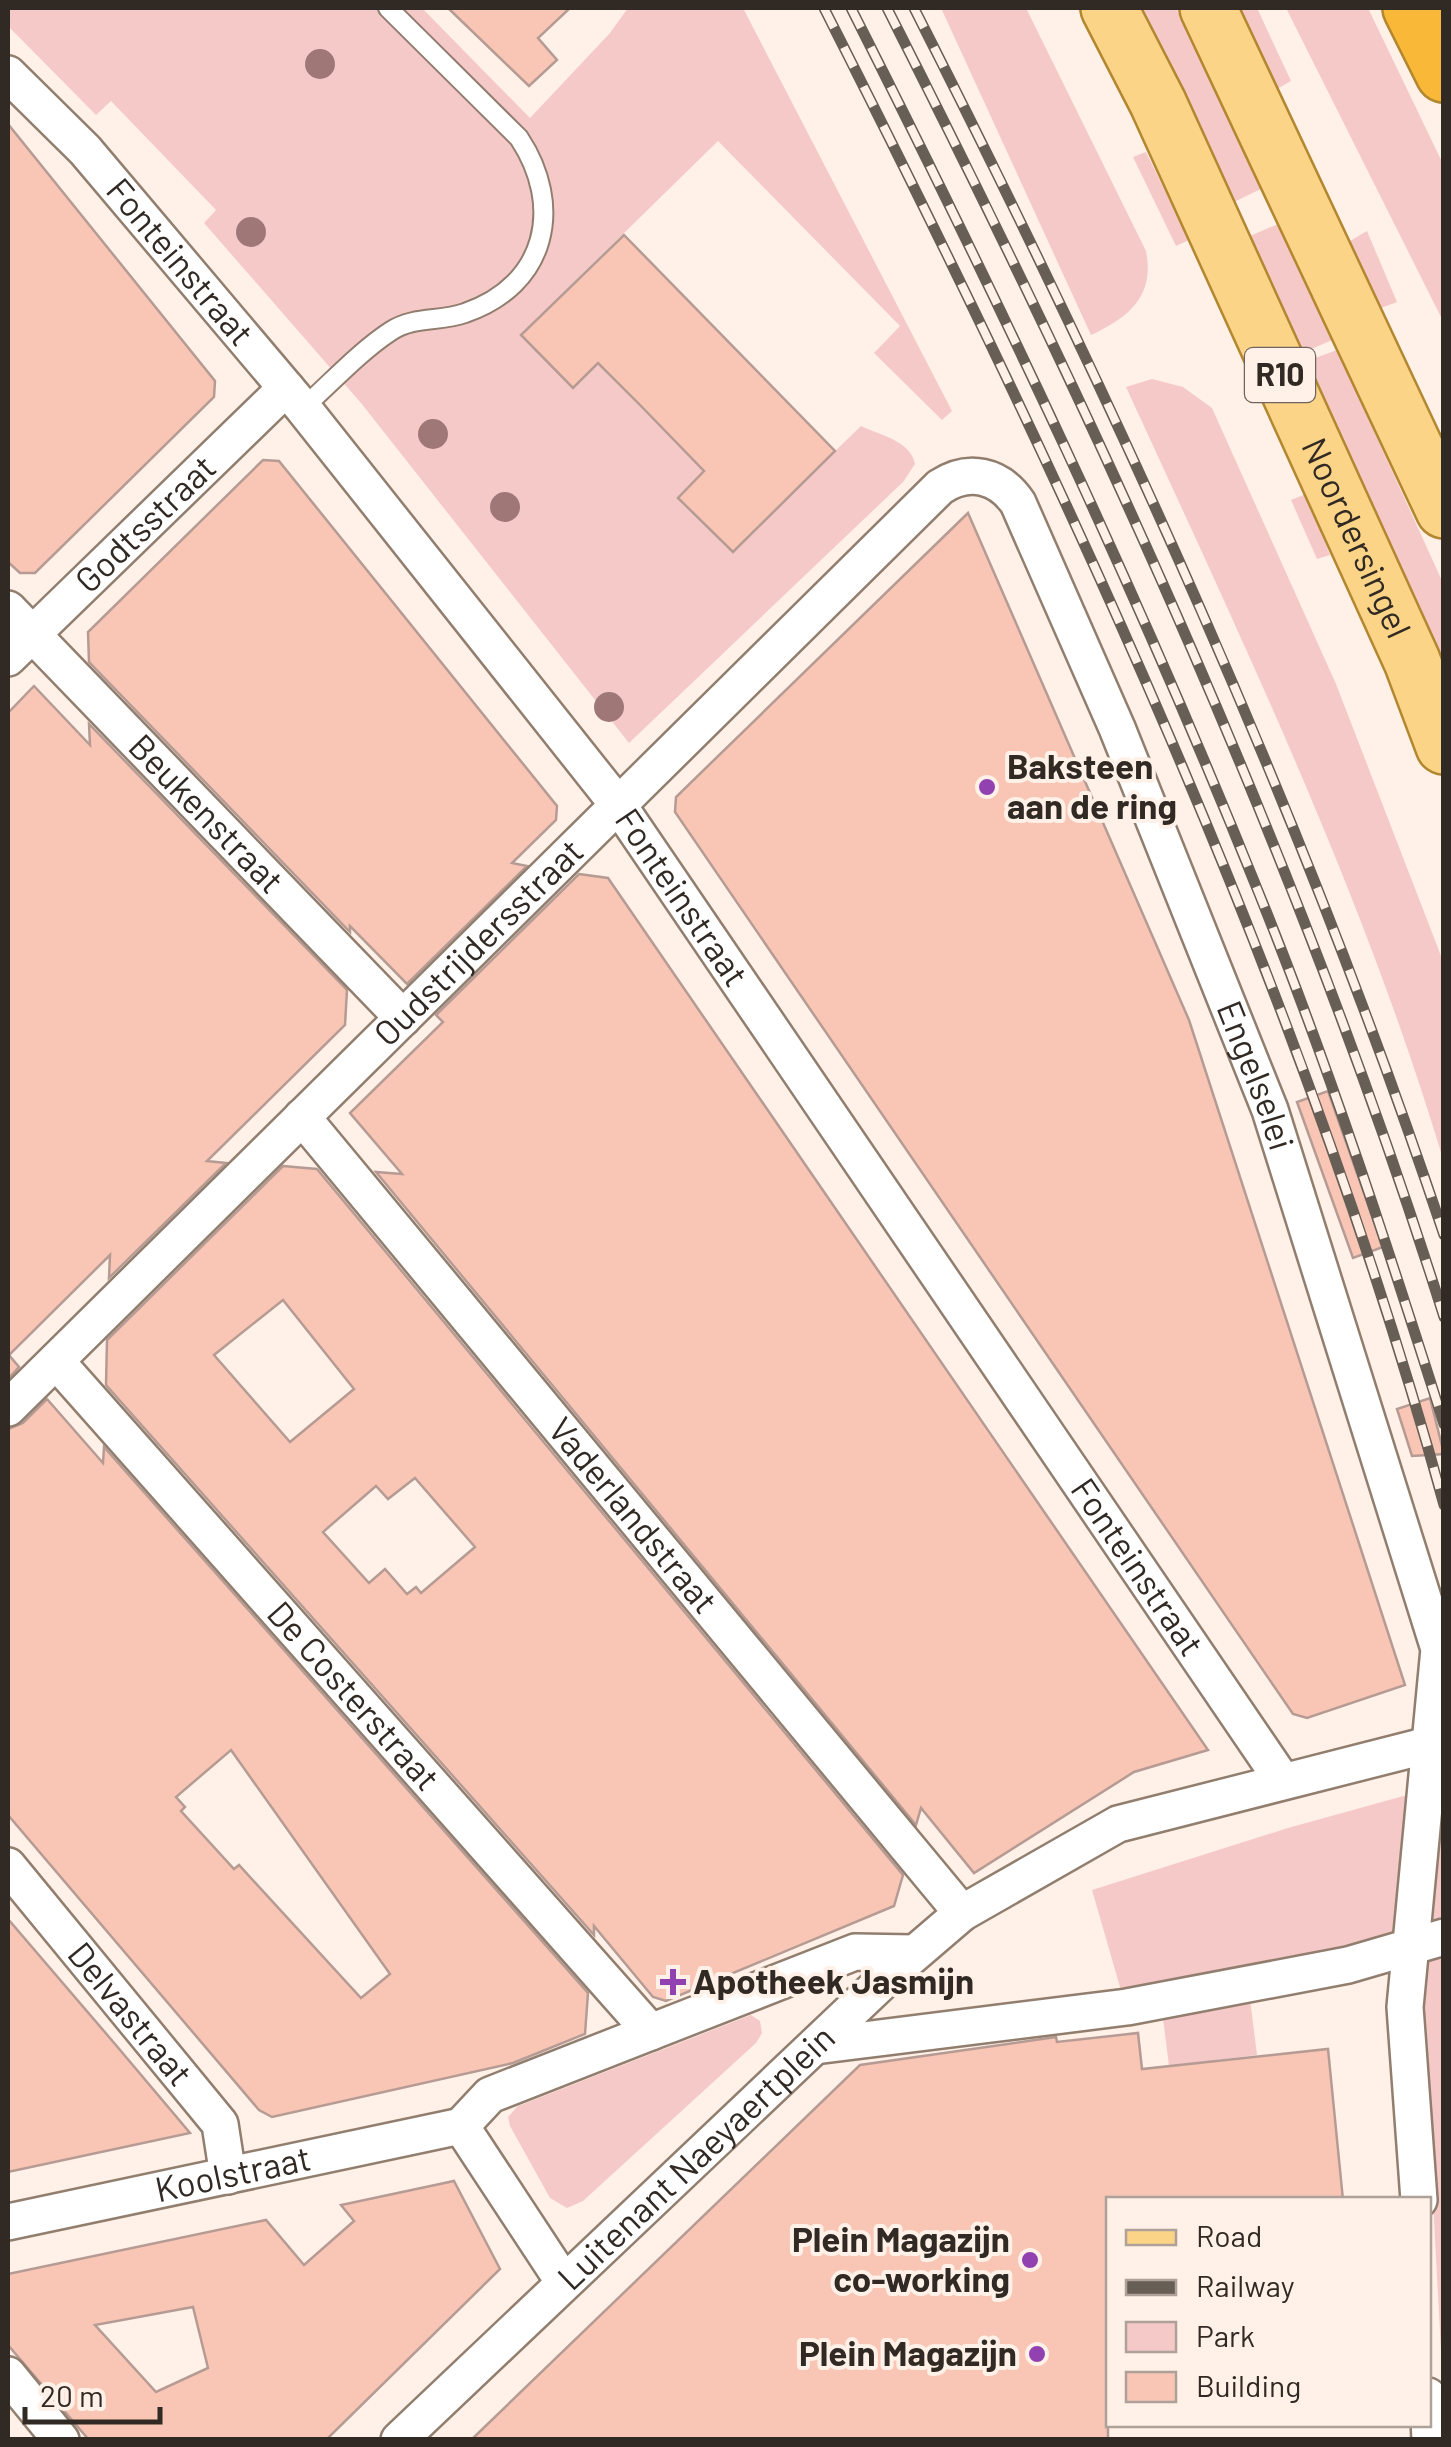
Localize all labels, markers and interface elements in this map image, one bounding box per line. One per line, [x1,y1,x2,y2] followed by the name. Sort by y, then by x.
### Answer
[99,169,264,353] street label: Fonteinstraat
[1245,348,1315,402] road number: R10
[1294,431,1422,644] street label: Noordersingel
[65,445,223,600] street label: Godtsstraat
[121,725,294,901] street label: Beukenstraat
[1007,744,1177,826] place label: Baksteen aan de ring
[976,776,998,798] marker: Baksteen aan de ring
[608,800,758,993] street label: Fonteinstraat
[364,829,591,1053] street label: Oudstrijdersstraat
[1209,994,1304,1155] street label: Engelselei
[541,1408,727,1621] street label: Vaderlandstraat
[1064,1469,1214,1663] street label: Fonteinstraat
[260,1592,450,1798] street label: De Costerstraat
[60,1933,203,2093] street label: Delvastraat
[693,1959,974,2001] place label: Apotheek Jasmijn
[662,1971,684,1993] marker: Apotheek Jasmijn
[548,2015,842,2297] street label: Luitenant Naeyaertplein
[151,2135,314,2209] street label: Koolstraat
[1106,2197,1431,2427] legend
[792,2217,1010,2299] place label: Plein Magazijn co-working
[1196,2217,1262,2253] text: Road
[1019,2249,1041,2271] marker: Plein Magazijn co-working
[1196,2267,1295,2303] text: Railway
[1196,2317,1255,2353] text: Park
[799,2331,1017,2373] place label: Plein Magazijn
[1026,2343,1048,2365] marker: Plein Magazijn
[25,2362,160,2424] scale bar
[1196,2367,1301,2403] text: Building
[40,2377,104,2413] text: 20 m

